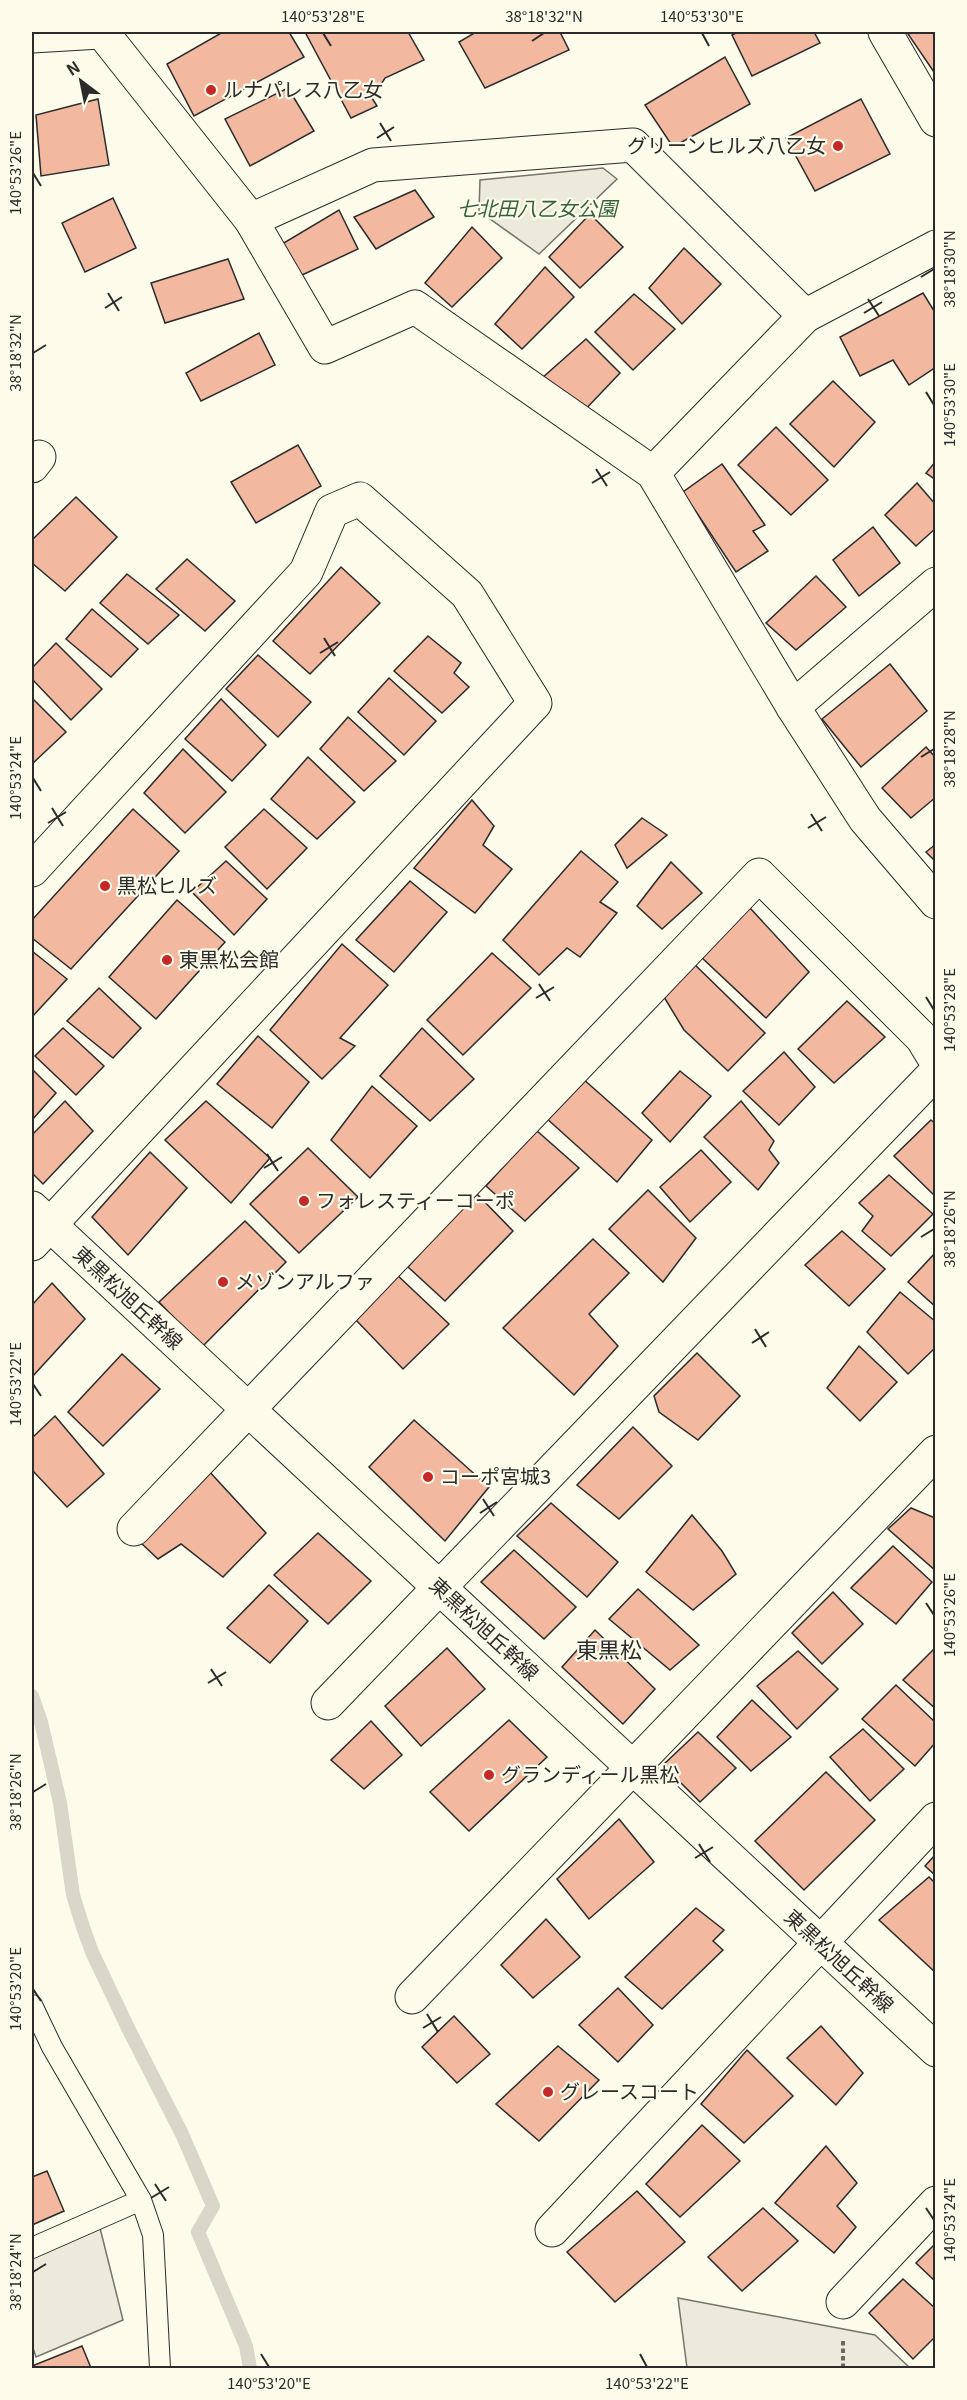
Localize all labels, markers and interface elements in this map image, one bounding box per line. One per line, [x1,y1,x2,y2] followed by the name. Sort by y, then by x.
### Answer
[281,5,365,26] text: 140°53'28"E
[505,5,583,26] text: 38°18'32"N
[660,5,744,26] text: 140°53'30"E
[51,51,111,111] north arrow
[61,54,84,81] text: N
[223,74,383,103] place label: ルナパレス八乙女
[204,83,218,97] marker: ルナパレス八乙女
[627,130,826,159] place label: グリーンヒルズ八乙女
[4,131,25,215] text: 140°53'26"E
[831,139,845,153] marker: グリーンヒルズ八乙女
[457,193,620,222] park label: 七北田八乙女公園
[938,230,959,308] text: 38°18'30"N
[4,314,25,392] text: 38°18'32"N
[938,363,959,447] text: 140°53'30"E
[938,710,959,788] text: 38°18'28"N
[4,736,25,820] text: 140°53'24"E
[117,870,217,899] place label: 黒松ヒルズ
[98,879,112,893] marker: 黒松ヒルズ
[179,944,279,973] place label: 東黒松会館
[160,953,174,967] marker: 東黒松会館
[938,968,959,1052] text: 140°53'28"E
[316,1185,515,1214] place label: フォレスティーコーポ
[938,1190,959,1268] text: 38°18'26"N
[297,1194,311,1208] marker: フォレスティーコーポ
[68,1239,190,1355] street label: 東黒松旭丘幹線
[235,1266,375,1295] place label: メゾンアルファ
[216,1275,230,1289] marker: メゾンアルファ
[4,1342,25,1426] text: 140°53'22"E
[440,1461,551,1490] place label: コーポ宮城3
[421,1470,435,1484] marker: コーポ宮城3
[424,1570,546,1686] street label: 東黒松旭丘幹線
[938,1573,959,1657] text: 140°53'26"E
[576,1632,642,1664] district label: 東黒松
[4,1753,25,1831] text: 38°18'26"N
[501,1759,680,1788] place label: グランディール黒松
[482,1768,496,1782] marker: グランディール黒松
[779,1902,901,2018] street label: 東黒松旭丘幹線
[4,1947,25,2031] text: 140°53'20"E
[560,2076,699,2105] place label: グレースコート
[541,2085,555,2099] marker: グレースコート
[938,2178,959,2262] text: 140°53'24"E
[4,2233,25,2311] text: 38°18'24"N
[227,2372,311,2393] text: 140°53'20"E
[605,2372,689,2393] text: 140°53'22"E

